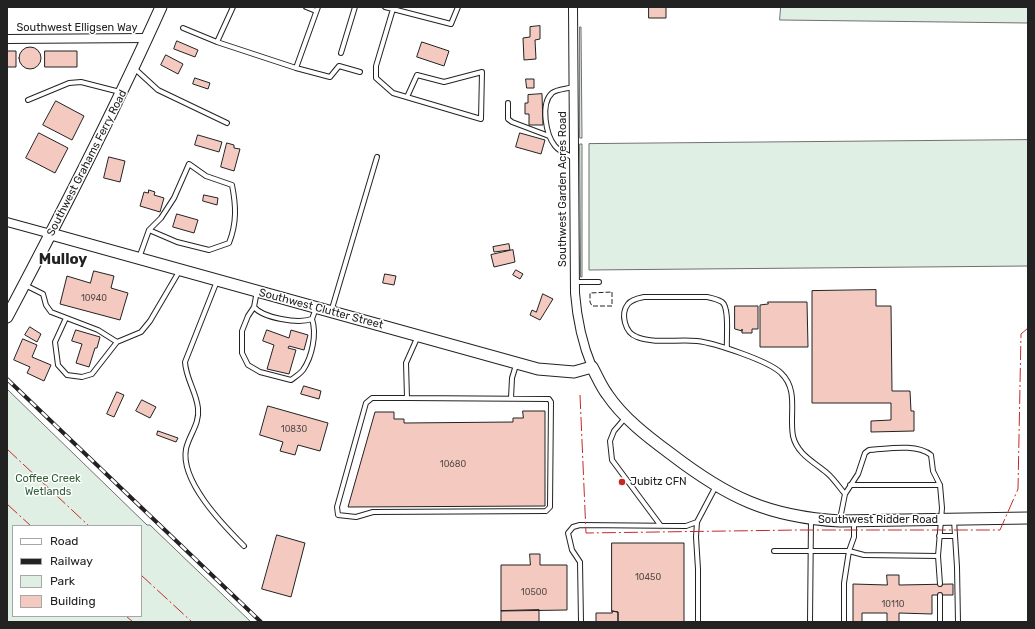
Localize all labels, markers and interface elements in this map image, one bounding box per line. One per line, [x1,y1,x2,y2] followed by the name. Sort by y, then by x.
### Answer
[16,21,138,35] street label: Southwest Elligsen Way
[44,88,130,238] street label: Southwest Grahams Ferry Road
[556,111,570,267] street label: Southwest Garden Acres Road
[39,251,87,269] district label: Mulloy
[257,286,385,332] street label: Southwest Clutter Street
[81,293,107,303] house number: 10940
[281,424,307,434] house number: 10830
[440,459,466,469] house number: 10680
[15,472,81,498] park label: Coffee Creek Wetlands
[630,475,687,489] place label: Jubitz CFN
[617,477,627,487] marker: Jubitz CFN
[818,513,938,527] street label: Southwest Ridder Road
[12,525,142,617] legend
[50,534,78,548] text: Road
[50,554,93,568] text: Railway
[635,572,661,582] house number: 10450
[50,574,75,588] text: Park
[521,587,547,597] house number: 10500
[50,594,96,608] text: Building
[882,599,904,609] house number: 10110

